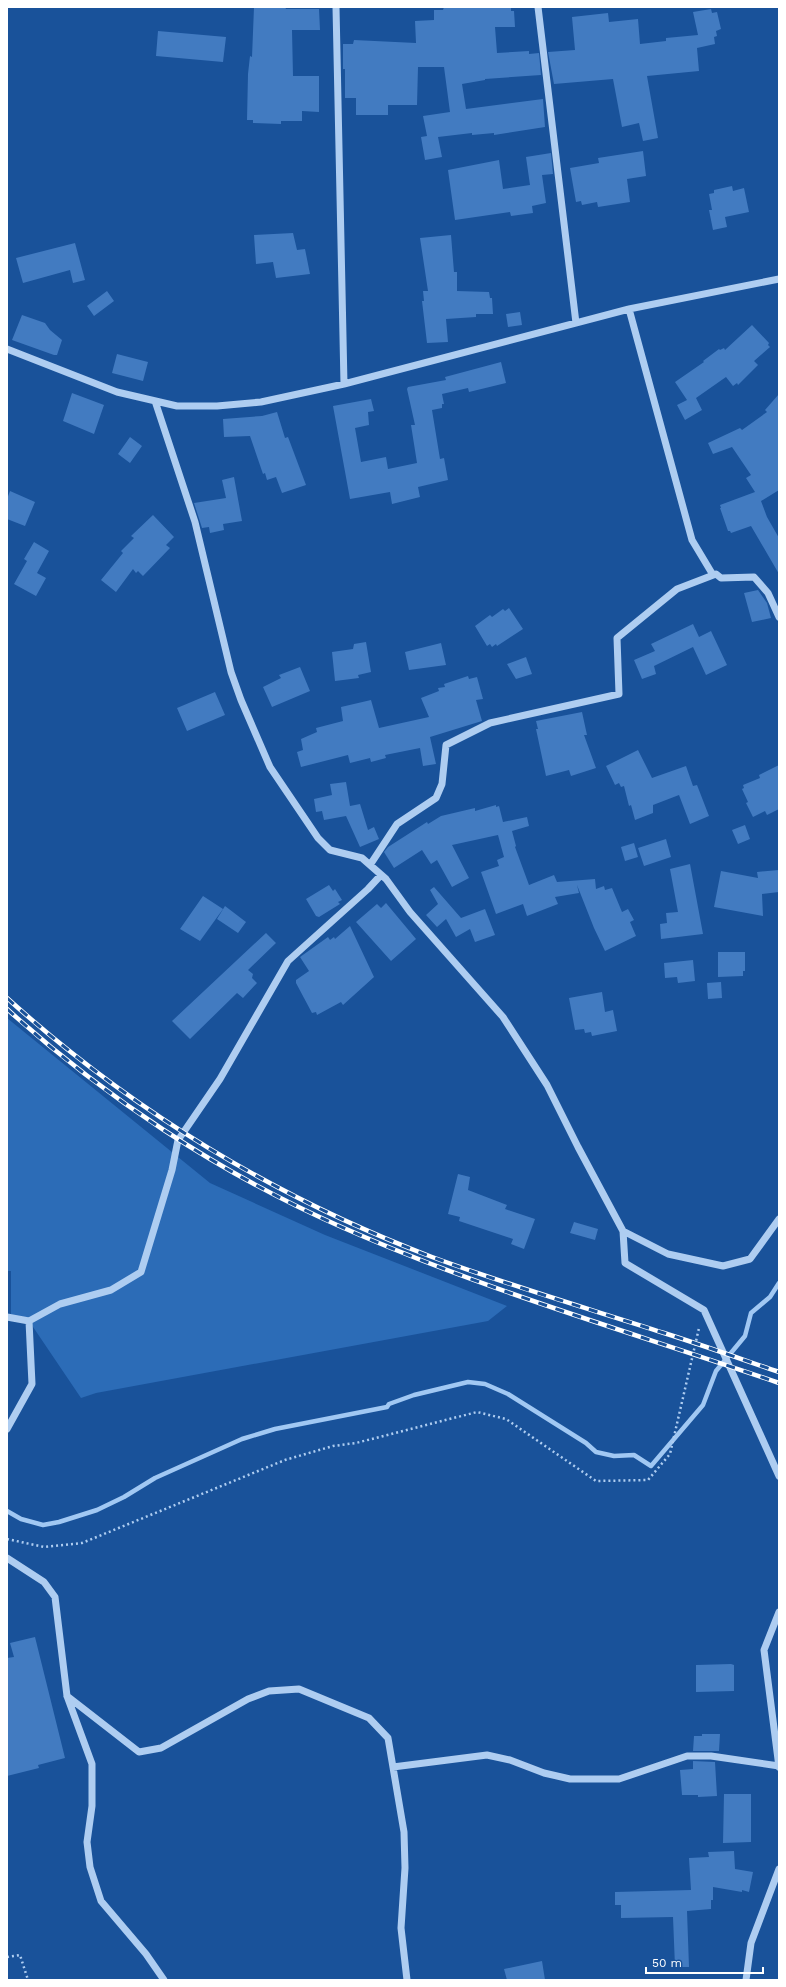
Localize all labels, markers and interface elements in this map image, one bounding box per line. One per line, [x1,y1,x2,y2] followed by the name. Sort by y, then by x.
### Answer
[646,1949,763,1975] scale bar
[652,1956,682,1970] text: 50 m

